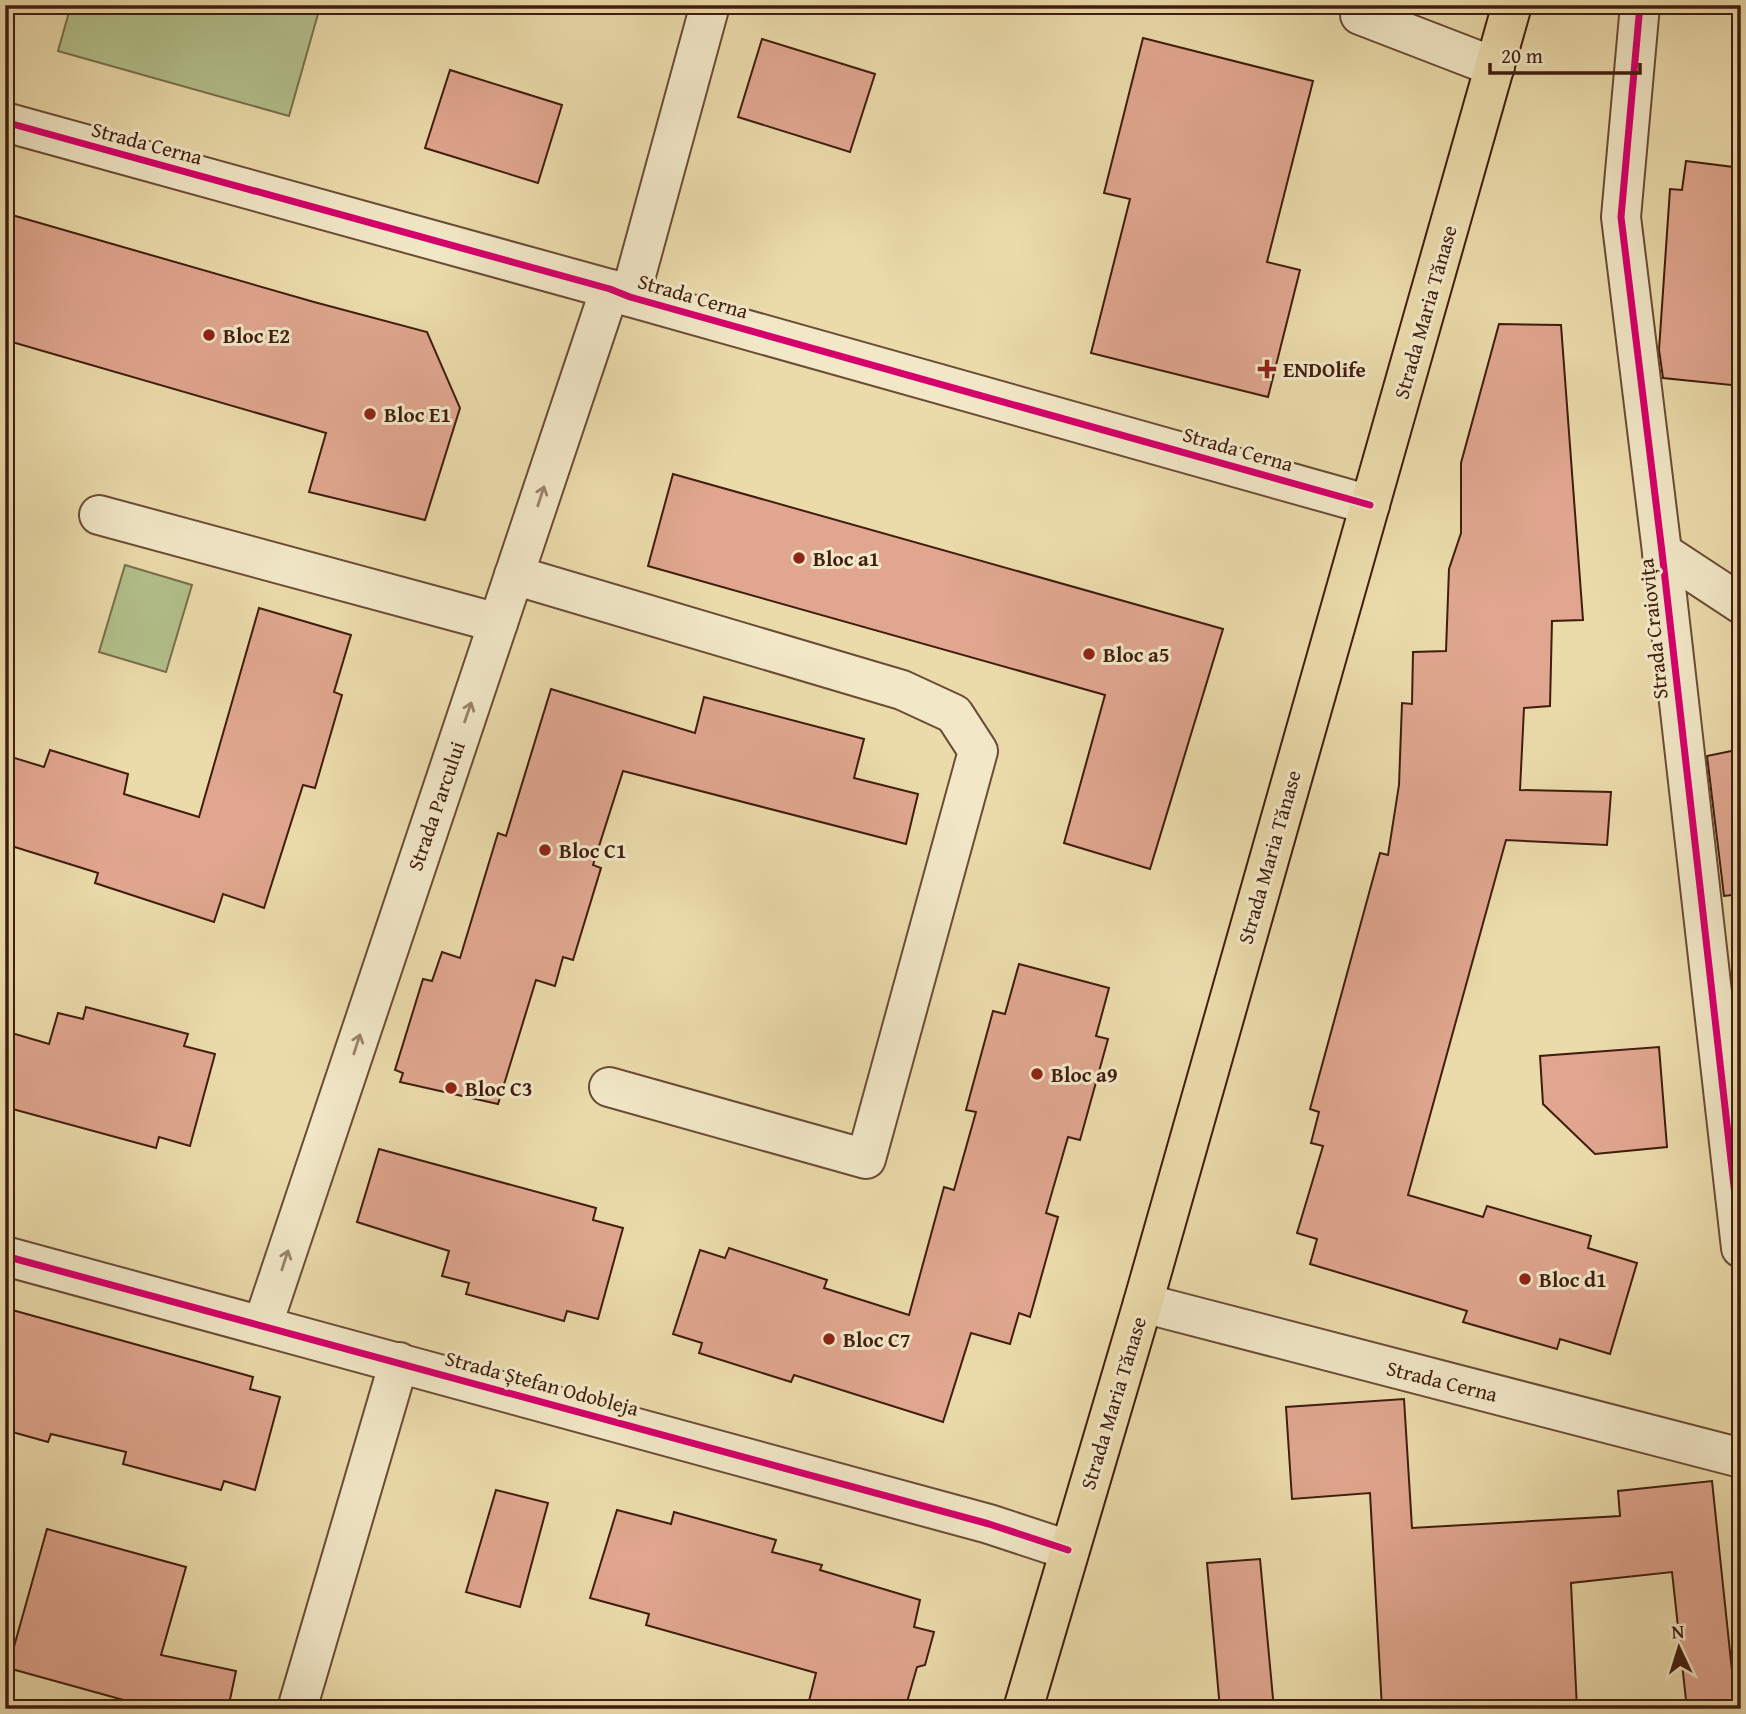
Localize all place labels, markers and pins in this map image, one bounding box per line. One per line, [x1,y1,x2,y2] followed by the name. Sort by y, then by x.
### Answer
[223,320,290,351] place label: Bloc E2
[201,327,217,343] marker: Bloc E2
[1283,354,1366,385] place label: ENDOlife
[1257,359,1277,379] marker: ENDOlife
[384,399,451,430] place label: Bloc E1
[362,406,378,422] marker: Bloc E1
[813,543,880,574] place label: Bloc a1
[791,550,807,566] marker: Bloc a1
[1103,639,1170,670] place label: Bloc a5
[1081,646,1097,662] marker: Bloc a5
[559,835,627,866] place label: Bloc C1
[537,842,553,858] marker: Bloc C1
[1051,1059,1118,1090] place label: Bloc a9
[1029,1066,1045,1082] marker: Bloc a9
[465,1073,533,1104] place label: Bloc C3
[443,1080,459,1096] marker: Bloc C3
[1539,1264,1607,1295] place label: Bloc d1
[1517,1271,1533,1287] marker: Bloc d1
[843,1324,911,1355] place label: Bloc C7
[821,1331,837,1347] marker: Bloc C7

